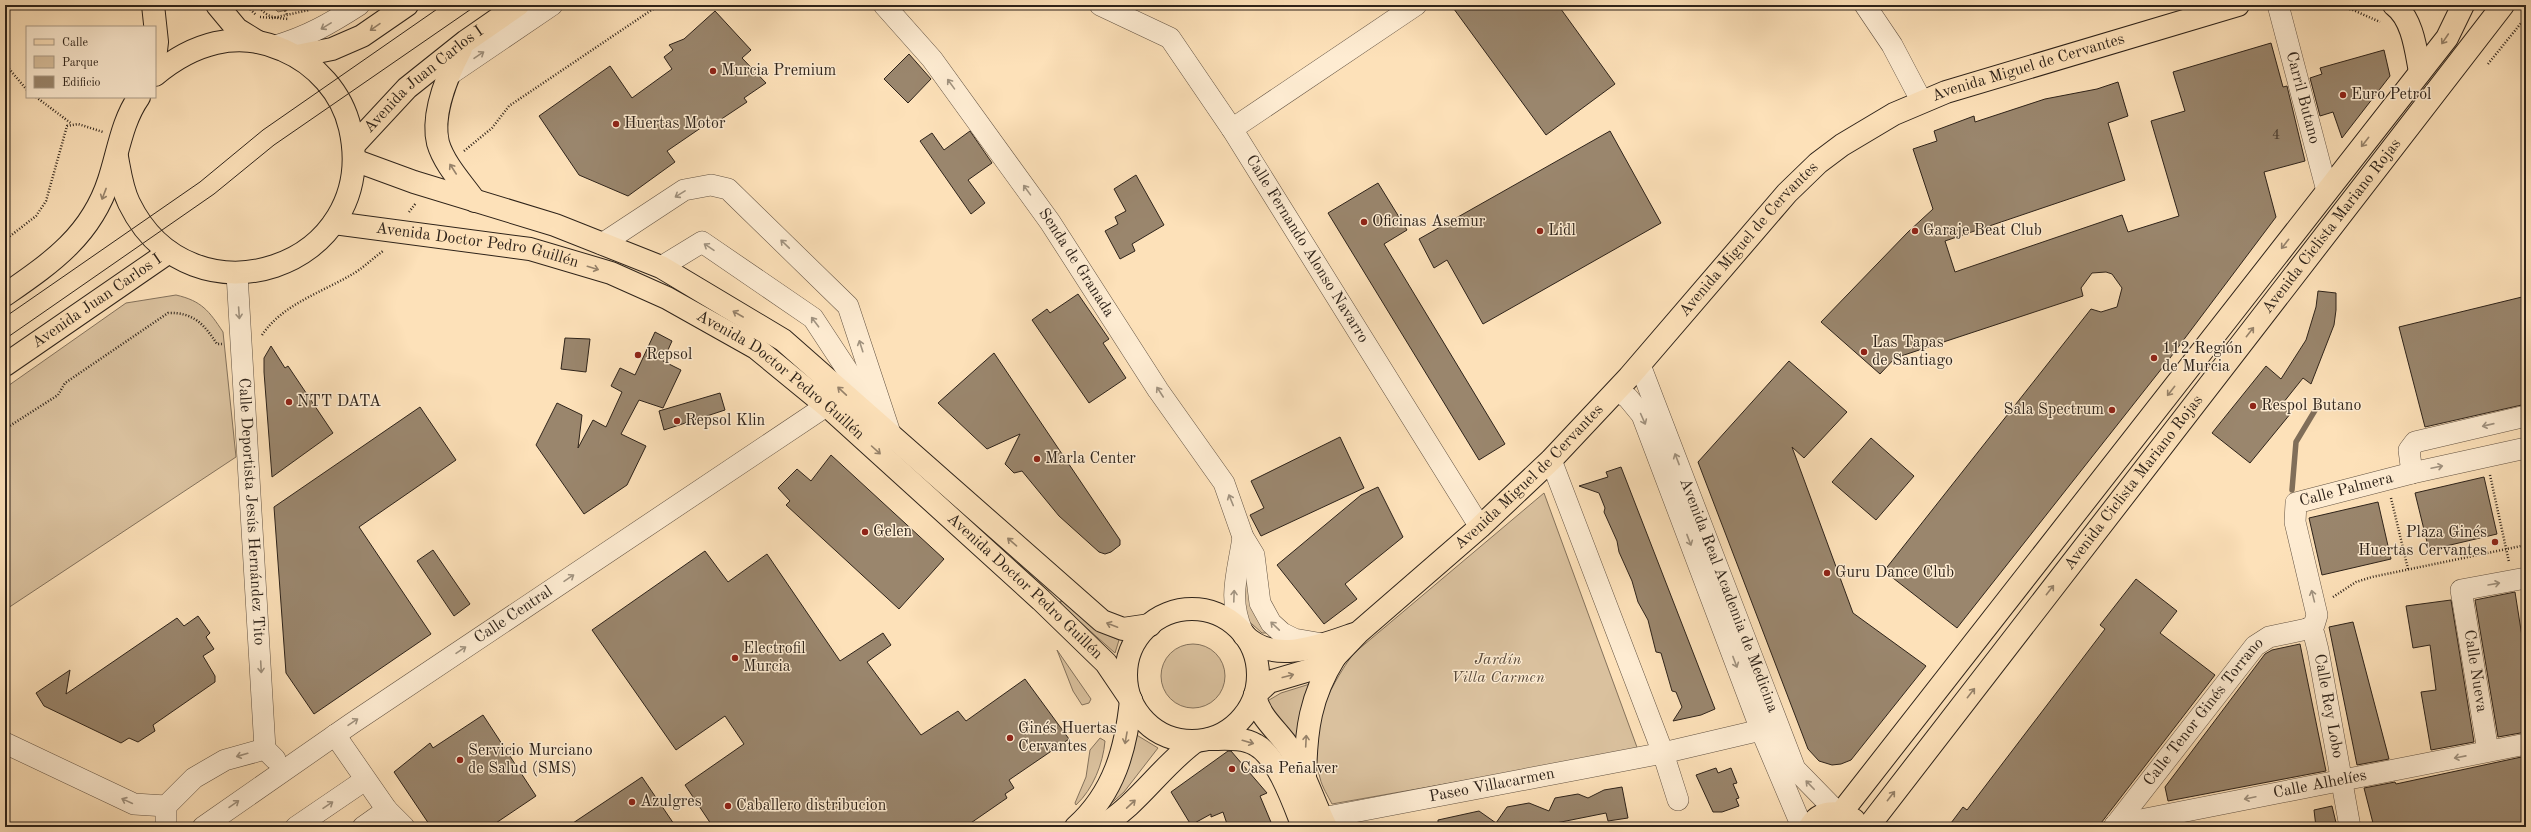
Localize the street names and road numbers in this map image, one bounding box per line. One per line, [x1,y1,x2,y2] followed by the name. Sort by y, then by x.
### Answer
[361,23,487,136] street label: Avenida Juan Carlos I
[1930,31,2127,105] street label: Avenida Miguel de Cervantes
[2283,50,2322,146] street label: Carril Butano
[2260,136,2404,317] street label: Avenida Ciclista Mariano Rojas
[1242,152,1371,346] street label: Calle Fernando Alonso Navarro
[1677,159,1822,320] street label: Avenida Miguel de Cervantes
[1035,206,1117,320] street label: Senda de Granada
[375,221,581,271] street label: Avenida Doctor Pedro Guillén
[30,251,165,352] street label: Avenida Juan Carlos I
[693,308,867,443] street label: Avenida Doctor Pedro Guillén
[235,377,267,646] street label: Calle Deportista Jesús Hernández Tito
[2062,392,2206,573] street label: Avenida Ciclista Mariano Rojas
[1452,401,1607,553] street label: Avenida Miguel de Cervantes
[2298,470,2395,510] street label: Calle Palmera
[1676,476,1781,715] street label: Avenida Real Academia de Medicina
[944,511,1106,663] street label: Avenida Doctor Pedro Guillén
[472,583,556,647] street label: Calle Central
[2461,629,2489,713] street label: Calle Nueva
[2141,635,2266,789] street label: Calle Tenor Ginés Torrano
[2311,653,2345,760] street label: Calle Rey Lobo
[1428,766,1556,805] street label: Paseo Villacarmen
[2272,768,2368,802] street label: Calle Alhelíes

